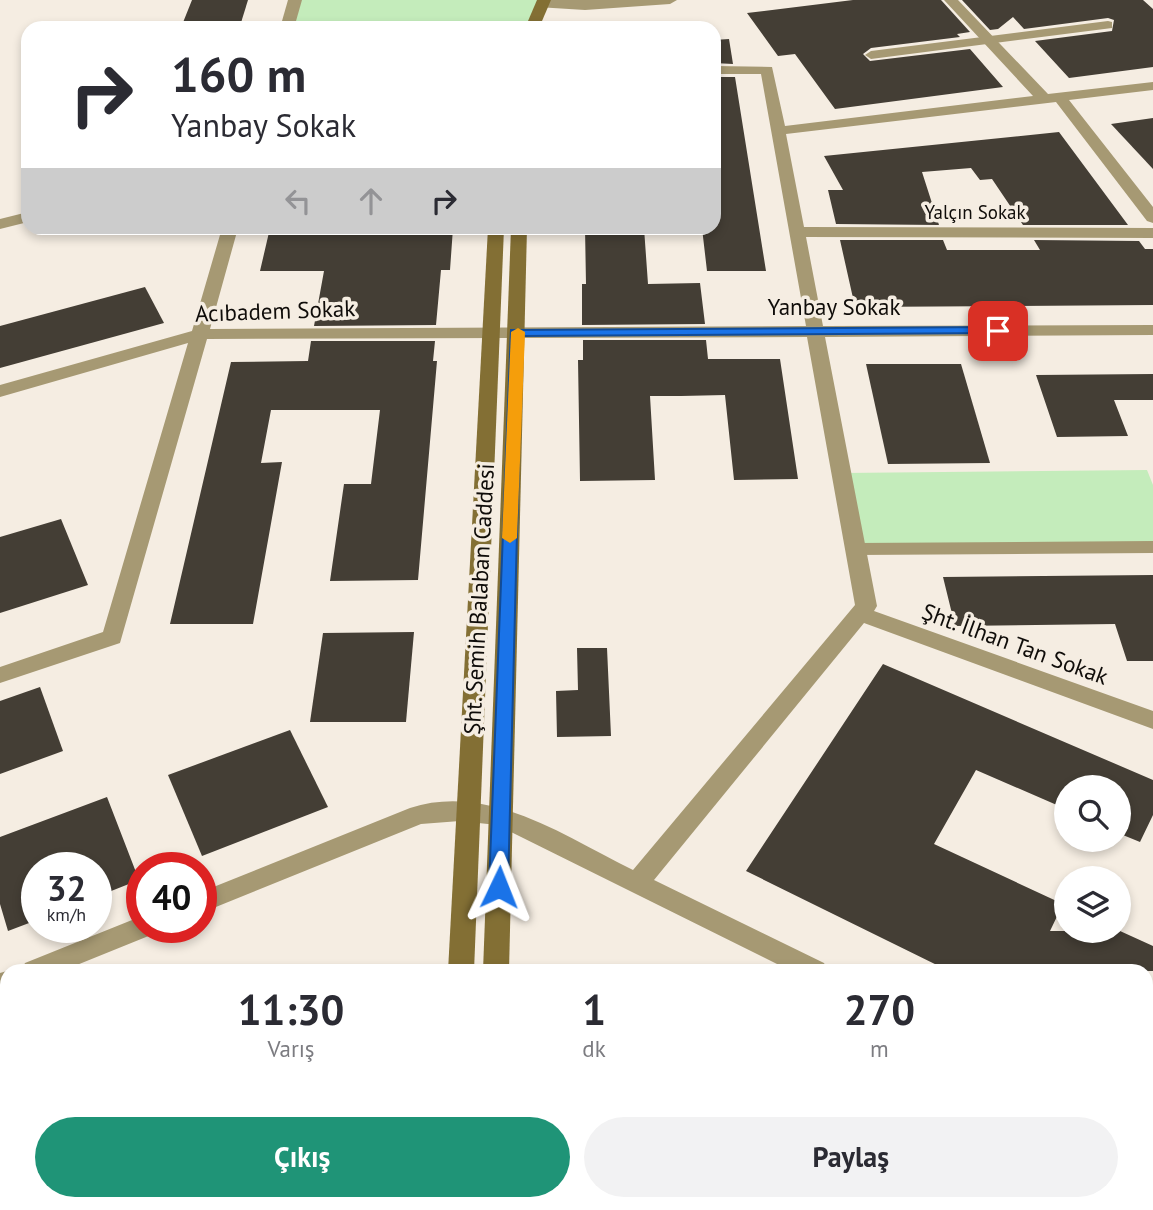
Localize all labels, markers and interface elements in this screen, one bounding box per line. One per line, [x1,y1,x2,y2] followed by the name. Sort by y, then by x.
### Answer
[171,42,306,106] text: 160 m
[56,49,147,140] icon: right
[171,104,356,146] text: Yanbay Sokak
[279,182,317,220] icon: left
[352,182,390,220] icon: ahead
[425,182,463,220] icon: right
[924,200,1026,224] street label: Yalçın Sokak
[767,292,901,321] street label: Yanbay Sokak
[194,293,356,328] street label: Acıbadem Sokak
[968,301,1028,361] pin
[979,312,1017,350] icon: arrive
[457,463,500,735] street label: Şht. Semih Balaban Caddesi
[918,596,1112,691] street label: Şht. İlhan Tan Sokak
[1054,775,1131,943] map controls
[1054,775,1131,852] button: search
[462,850,536,924] position arrow
[126,852,217,943] speed limit sign: 40
[47,865,86,911] text: 32
[1054,866,1131,943] button: layers
[47,903,86,926] text: km/h
[238,982,344,1037] text: 11:30
[582,982,606,1037] text: 1
[844,982,915,1037] text: 270
[268,1034,315,1063] text: Varış
[582,1034,606,1063] text: dk
[870,1034,889,1063] text: m
[35,1117,570,1197] button: Çıkış
[584,1117,1118,1197] button: Paylaş

